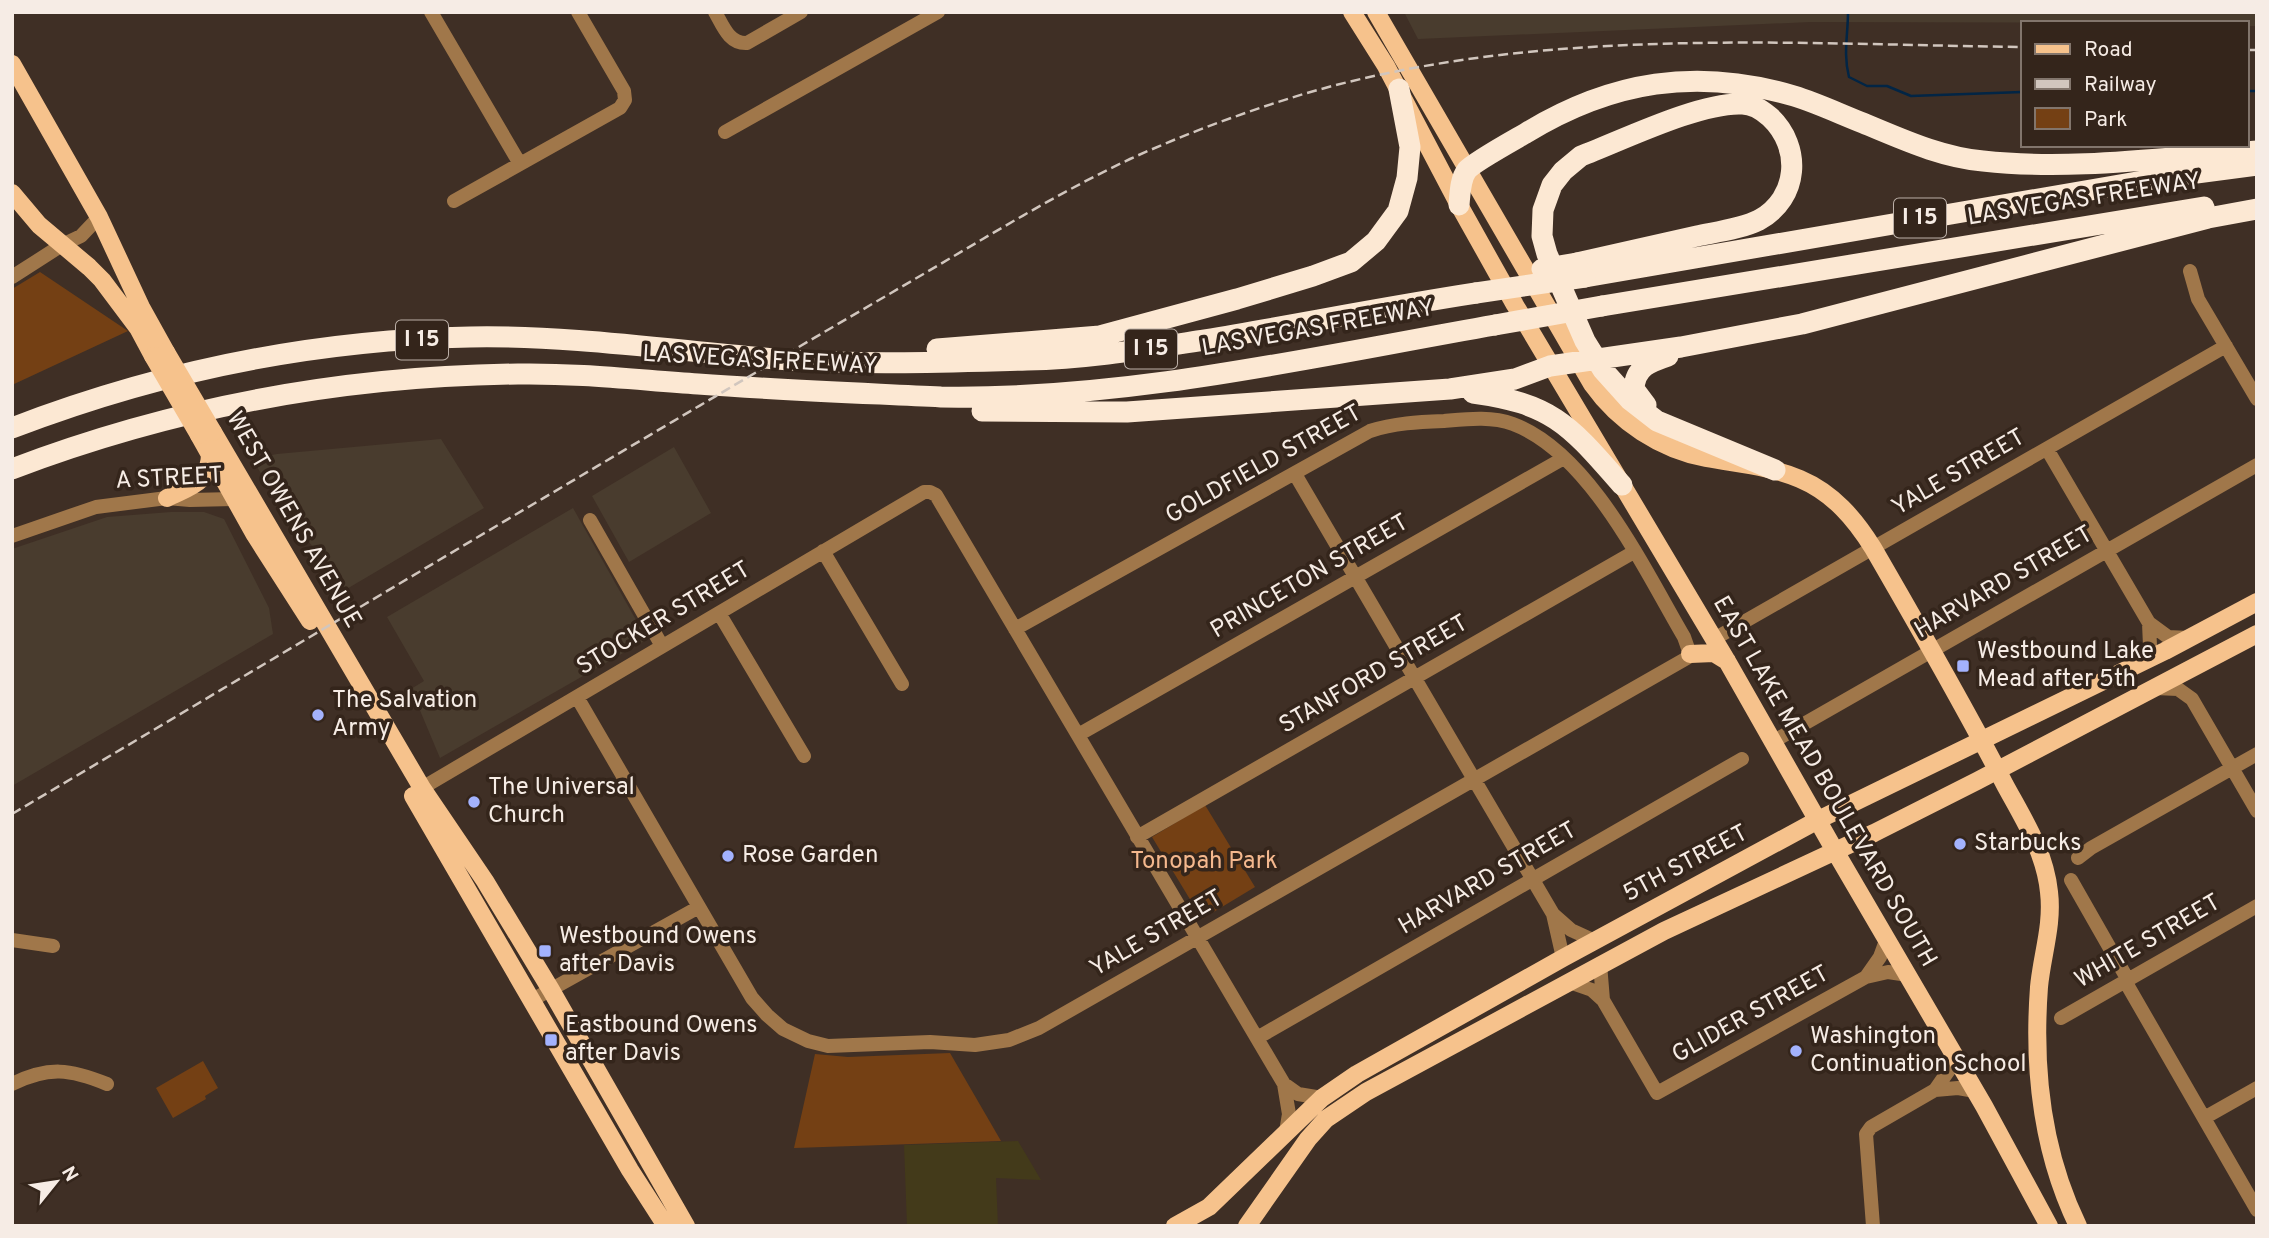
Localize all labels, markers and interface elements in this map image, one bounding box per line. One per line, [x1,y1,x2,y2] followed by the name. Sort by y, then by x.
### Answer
[2021,21,2248,147] legend
[2084,37,2133,64] text: Road
[2084,72,2157,99] text: Railway
[2084,107,2127,134] text: Park
[1965,167,2203,233] street label: LAS VEGAS FREEWAY
[1894,198,1946,238] road number: I 15
[1199,294,1437,364] street label: LAS VEGAS FREEWAY
[396,320,448,360] road number: I 15
[1125,330,1177,368] road number: I 15
[641,340,879,382] street label: LAS VEGAS FREEWAY
[1161,399,1367,531] street label: GOLDFIELD STREET
[219,406,367,634] street label: WEST OWENS AVENUE
[1887,423,2031,523] street label: YALE STREET
[115,461,223,497] street label: A STREET
[1206,508,1414,646] street label: PRINCETON STREET
[1909,520,2099,646] street label: HARVARD STREET
[572,555,756,683] street label: STOCKER STREET
[1705,591,1943,973] street label: EAST LAKE MEAD BOULEVARD SOUTH
[1274,609,1474,741] street label: STANFORD STREET
[1977,637,2154,695] place label: Westbound Lake Mead after 5th
[1955,658,1971,674] marker: Westbound Lake Mead after 5th
[332,686,477,744] place label: The Salvation Army
[310,707,326,723] marker: The Salvation Army
[488,773,635,831] place label: The Universal Church
[466,794,482,810] marker: The Universal Church
[1393,816,1583,942] street label: HARVARD STREET
[1618,819,1754,909] street label: 5TH STREET
[1974,829,2082,859] place label: Starbucks
[1952,836,1968,852] marker: Starbucks
[742,841,878,871] place label: Rose Garden
[1130,847,1278,877] park label: Tonopah Park
[720,848,736,864] marker: Rose Garden
[1085,884,1229,984] street label: YALE STREET
[2070,888,2226,996] street label: WHITE STREET
[559,922,757,980] place label: Westbound Owens after Davis
[537,943,553,959] marker: Westbound Owens after Davis
[1667,959,1835,1071] street label: GLIDER STREET
[565,1011,758,1069] place label: Eastbound Owens after Davis
[1810,1022,2027,1080] place label: Washington Continuation School
[543,1032,559,1048] marker: Eastbound Owens after Davis
[1788,1043,1804,1059] marker: Washington Continuation School
[21,1147,91,1217] north arrow
[55,1163,83,1186] text: N

